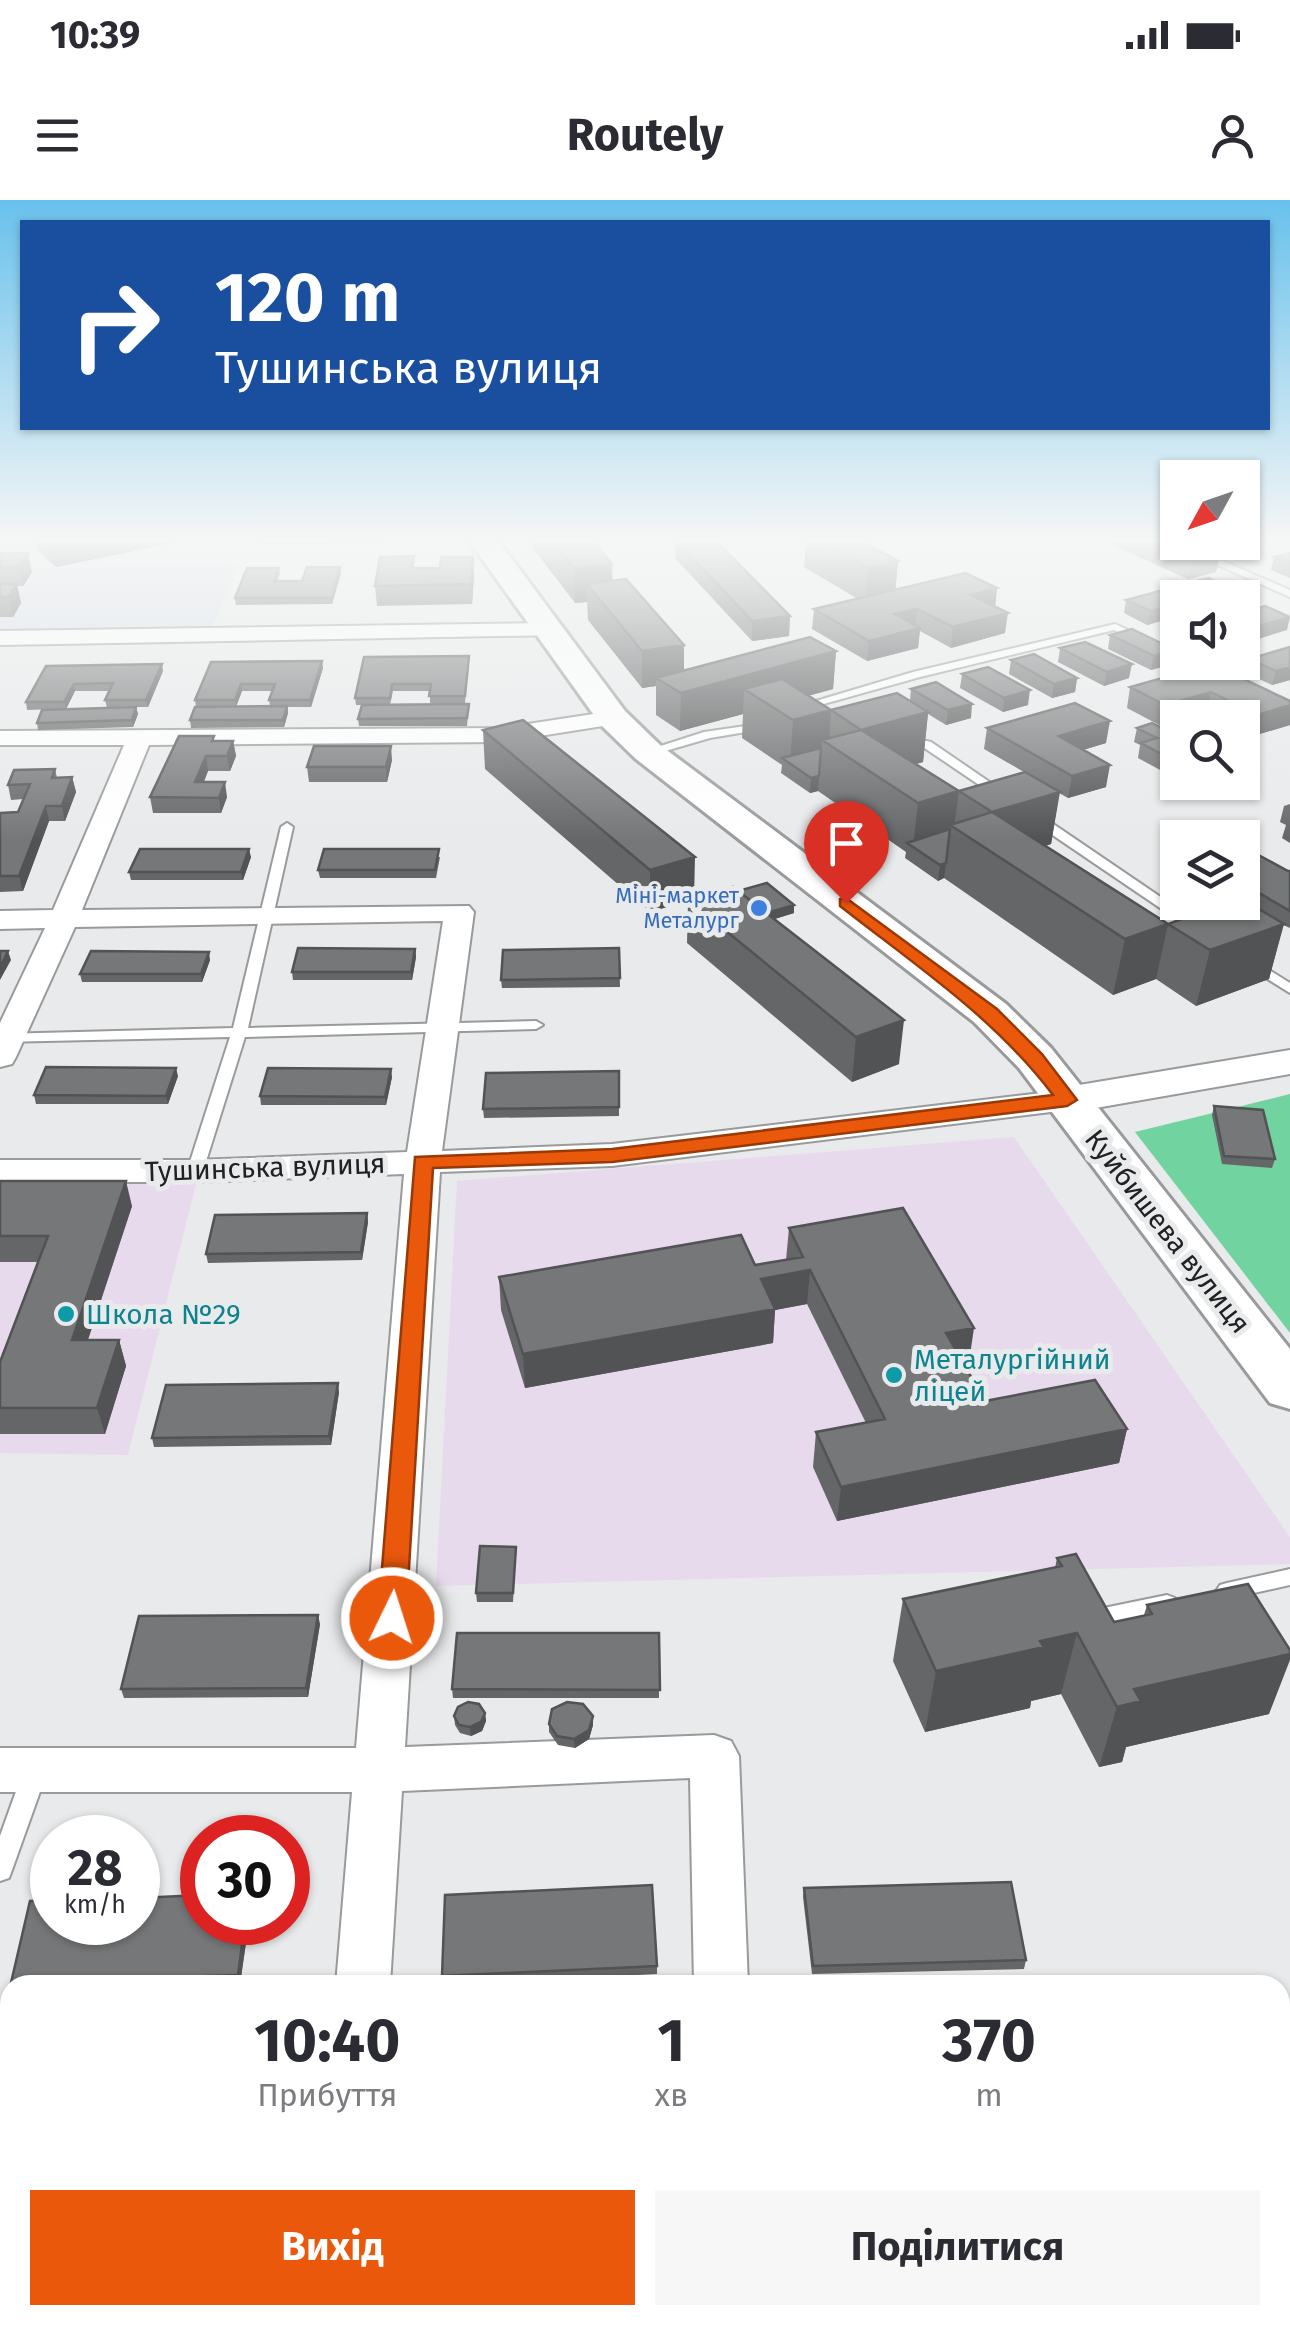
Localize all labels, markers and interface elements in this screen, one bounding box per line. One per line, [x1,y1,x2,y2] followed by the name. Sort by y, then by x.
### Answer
[50,12,140,58] text: 10:39
[30,108,85,163] icon: menu
[567,108,723,162] text: Routely
[1205,108,1260,163] icon: person
[215,256,400,340] text: 120 m
[50,260,180,390] icon: right
[215,341,602,395] text: Тушинська вулиця
[1160,460,1260,560] north arrow
[1160,460,1260,920] map controls
[1160,580,1260,680] button: sound
[1160,700,1260,800] button: search
[804,801,889,904] pin
[819,816,874,871] icon: arrive
[1160,820,1260,920] button: layers
[615,882,740,934] place label: Міні-маркет Металург
[748,897,770,919] marker: Міні-маркет Металург
[1078,1123,1257,1340] street label: Куйбишева вулиця
[144,1147,386,1188] street label: Тушинська вулиця
[86,1298,241,1331] place label: Школа №29
[55,1303,77,1325] marker: Школа №29
[914,1343,1111,1408] place label: Металургійний ліцей
[883,1364,905,1386] marker: Металургійний ліцей
[340,1566,444,1670] position arrow
[180,1815,310,1945] speed limit sign: 30
[68,1838,122,1898] text: 28
[64,1890,126,1920] text: km/h
[254,2005,400,2077] text: 10:40
[657,2005,685,2077] text: 1
[942,2005,1036,2077] text: 370
[257,2076,397,2114] text: Прибуття
[655,2076,688,2114] text: хв
[975,2076,1003,2114] text: m
[30,2190,635,2305] button: Вихід
[655,2190,1260,2305] button: Поділитися

